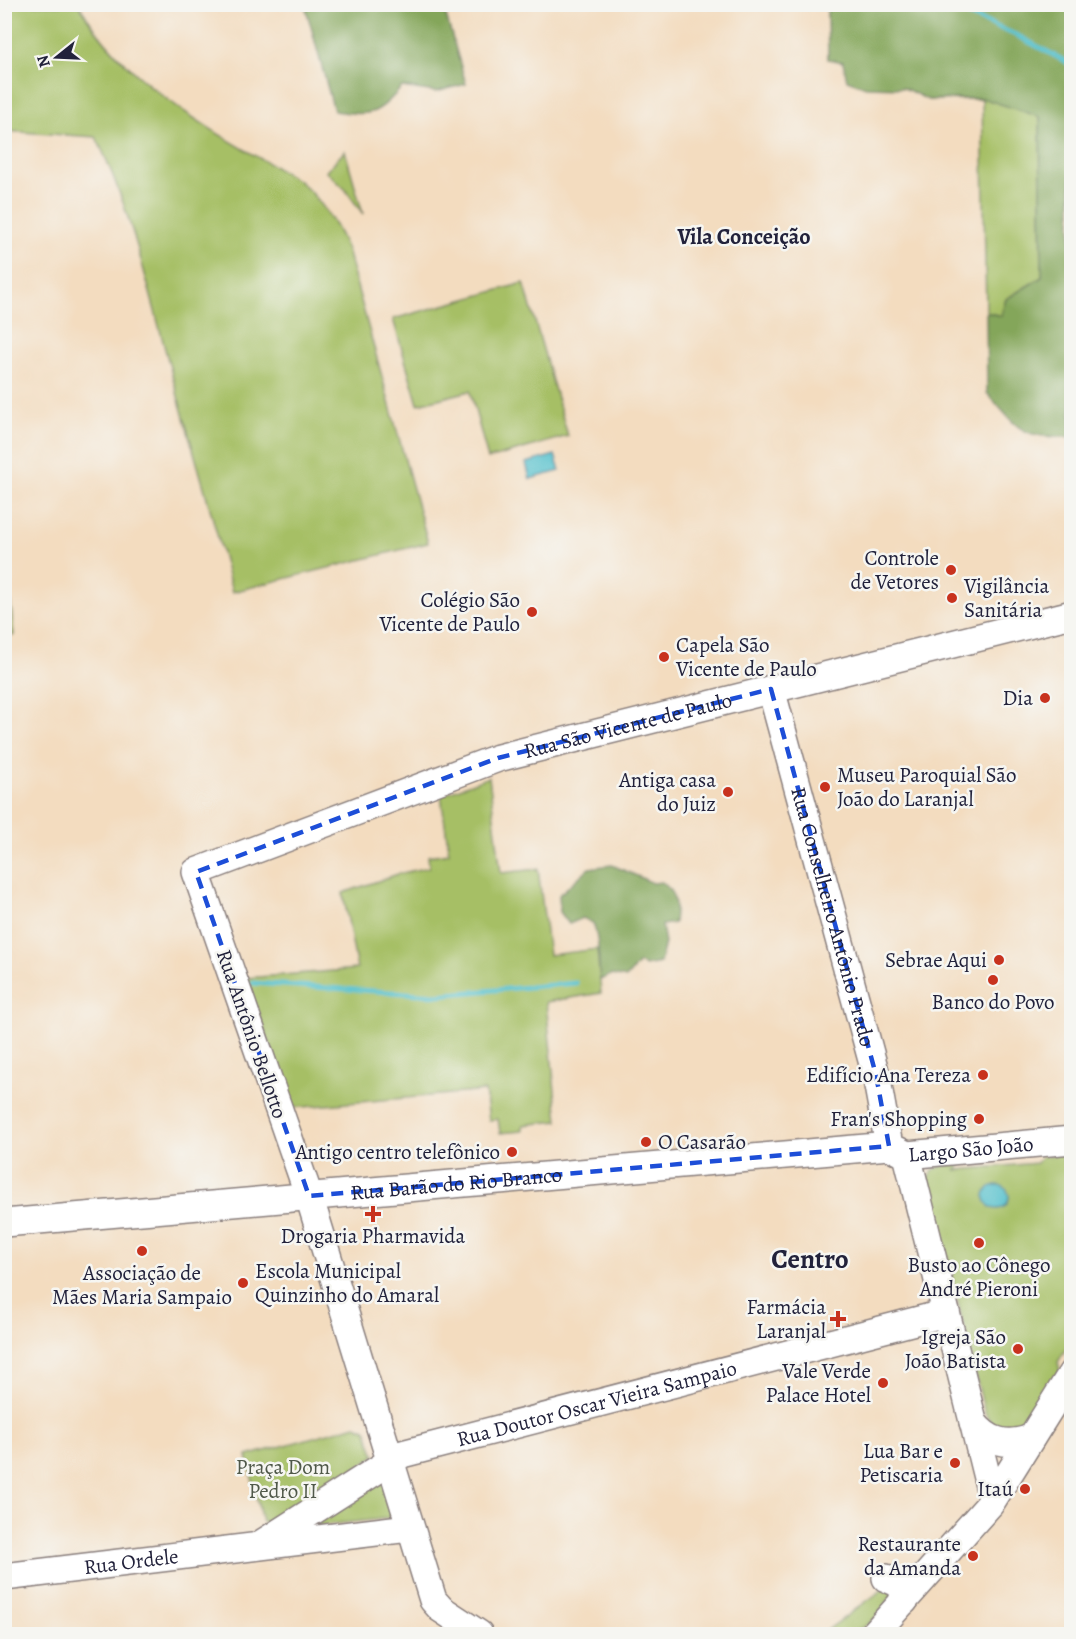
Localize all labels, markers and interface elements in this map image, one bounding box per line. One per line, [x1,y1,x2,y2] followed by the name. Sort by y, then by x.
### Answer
[27,27,87,87] north arrow
[31,52,56,70] text: N
[676,222,811,252] district label: Vila Conceição
[850,544,939,596] place label: Controle de Vetores
[944,563,958,577] marker: Controle de Vetores
[963,572,1050,624] place label: Vigilância Sanitária
[378,586,520,638] place label: Colégio São Vicente de Paulo
[945,591,959,605] marker: Vigilância Sanitária
[525,605,539,619] marker: Colégio São Vicente de Paulo
[675,631,817,683] place label: Capela São Vicente de Paulo
[657,650,671,664] marker: Capela São Vicente de Paulo
[1003,684,1033,712] place label: Dia
[521,686,735,765] street label: Rua São Vicente de Paulo
[1038,691,1052,705] marker: Dia
[837,761,1016,813] place label: Museu Paroquial São João do Laranjal
[618,766,716,818] place label: Antiga casa do Juiz
[818,780,832,794] marker: Museu Paroquial São João do Laranjal
[784,784,882,1050] street label: Rua Conselheiro Antônio Prado
[721,785,735,799] marker: Antiga casa do Juiz
[210,946,294,1122] street label: Rua Antônio Bellotto
[885,946,987,974] place label: Sebrae Aqui
[992,953,1006,967] marker: Sebrae Aqui
[986,973,1000,987] marker: Banco do Povo
[931,988,1055,1016] place label: Banco do Povo
[806,1061,971,1089] place label: Edifício Ana Tereza
[976,1068,990,1082] marker: Edifício Ana Tereza
[830,1105,967,1133] place label: Fran's Shopping
[972,1112,986,1126] marker: Fran's Shopping
[658,1128,746,1156] place label: O Casarão
[907,1130,1035,1169] street label: Largo São João
[639,1135,653,1149] marker: O Casarão
[294,1138,500,1166] place label: Antigo centro telefônico
[505,1145,519,1159] marker: Antigo centro telefônico
[350,1161,563,1207] street label: Rua Barão do Rio Branco
[366,1207,380,1221] marker: Drogaria Pharmavida
[281,1222,466,1250] place label: Drogaria Pharmavida
[972,1236,986,1250] marker: Busto ao Cônego André Pieroni
[771,1241,849,1277] district label: Centro
[135,1244,149,1258] marker: Associação de Mães Maria Sampaio
[907,1251,1051,1303] place label: Busto ao Cônego André Pieroni
[255,1257,439,1309] place label: Escola Municipal Quinzinho do Amaral
[52,1259,232,1311] place label: Associação de Mães Maria Sampaio
[236,1276,250,1290] marker: Escola Municipal Quinzinho do Amaral
[746,1293,826,1345] place label: Farmácia Laranjal
[831,1312,845,1326] marker: Farmácia Laranjal
[905,1323,1006,1375] place label: Igreja São João Batista
[1011,1342,1025,1356] marker: Igreja São João Batista
[454,1354,740,1453] street label: Rua Doutor Oscar Vieira Sampaio
[766,1357,871,1409] place label: Vale Verde Palace Hotel
[876,1376,890,1390] marker: Vale Verde Palace Hotel
[859,1437,943,1489] place label: Lua Bar e Petiscaria
[236,1453,330,1505] park label: Praça Dom Pedro II
[948,1456,962,1470] marker: Lua Bar e Petiscaria
[977,1475,1014,1503] place label: Itaú
[1018,1482,1032,1496] marker: Itaú
[857,1530,961,1582] place label: Restaurante da Amanda
[82,1542,180,1581] street label: Rua Ordele
[966,1549,980,1563] marker: Restaurante da Amanda

